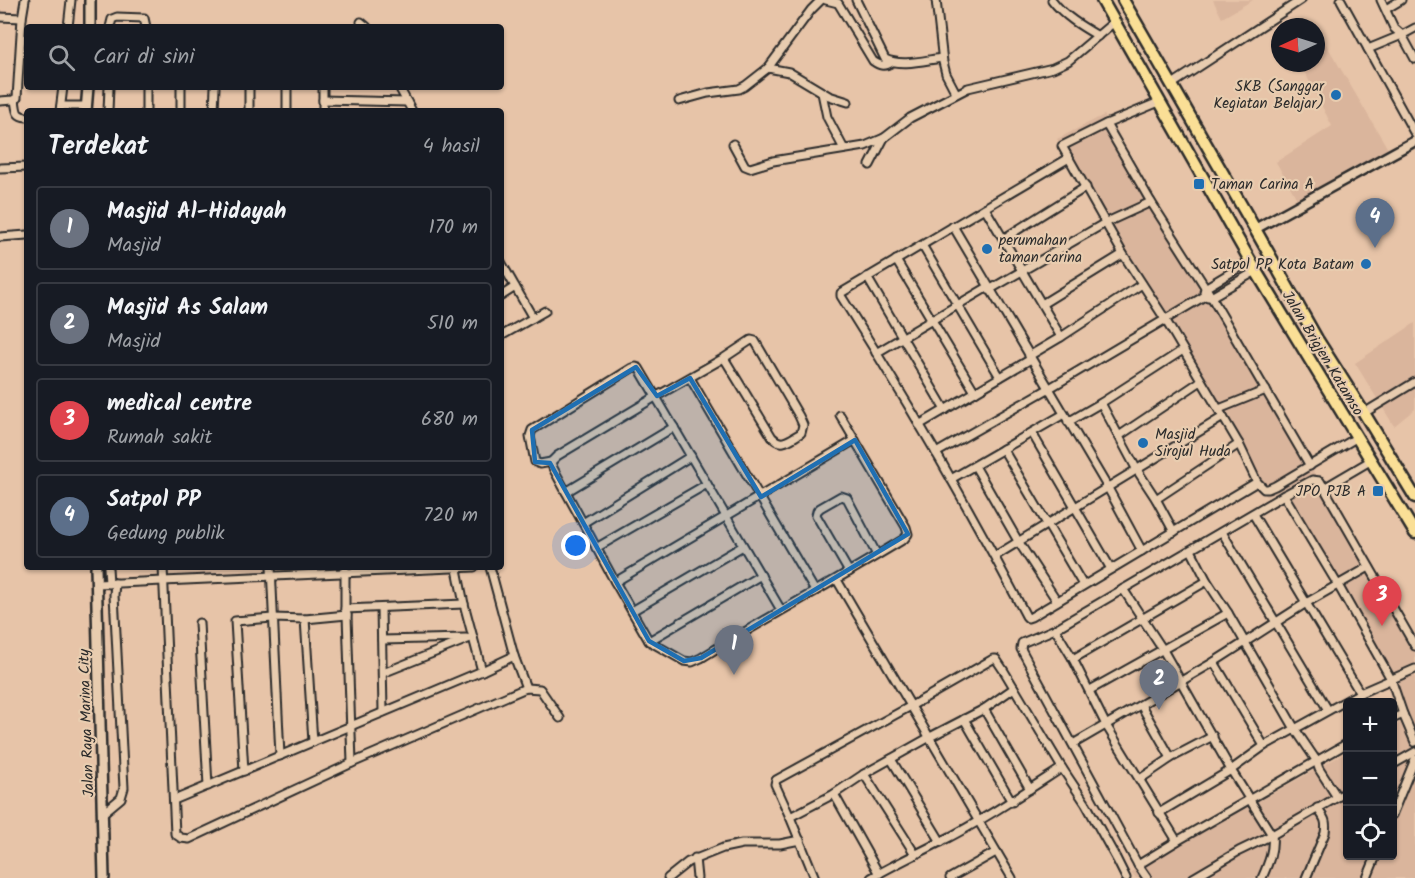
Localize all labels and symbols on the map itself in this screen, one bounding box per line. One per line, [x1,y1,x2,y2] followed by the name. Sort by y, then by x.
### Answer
[1271,18,1325,72] north arrow
[1213,75,1325,116] place label: SKB (Sanggar Kegiatan Belajar)
[1329,88,1343,102] marker: SKB (Sanggar Kegiatan Belajar)
[1211,173,1314,197] place label: Taman Carina A
[1192,177,1206,191] marker: Taman Carina A
[1356,198,1394,248] pin: 4
[998,229,1082,270] place label: perumahan taman carina
[980,242,994,256] marker: perumahan taman carina
[1211,253,1354,277] place label: Satpol PP Kota Batam
[1359,257,1373,271] marker: Satpol PP Kota Batam
[1275,286,1369,421] street label: Jalan Brigjen Katamso
[1155,423,1231,464] place label: Masjid Sirojul Huda
[1136,436,1150,450] marker: Masjid Sirojul Huda
[1296,480,1366,504] place label: JPO PJB A
[1371,484,1385,498] marker: JPO PJB A
[561,531,590,560] your location
[1362,576,1402,626] pin: 3
[714,626,754,675] pin: 1
[72,647,102,798] street label: Jalan Raya Marina City
[1140,660,1178,710] pin: 2

